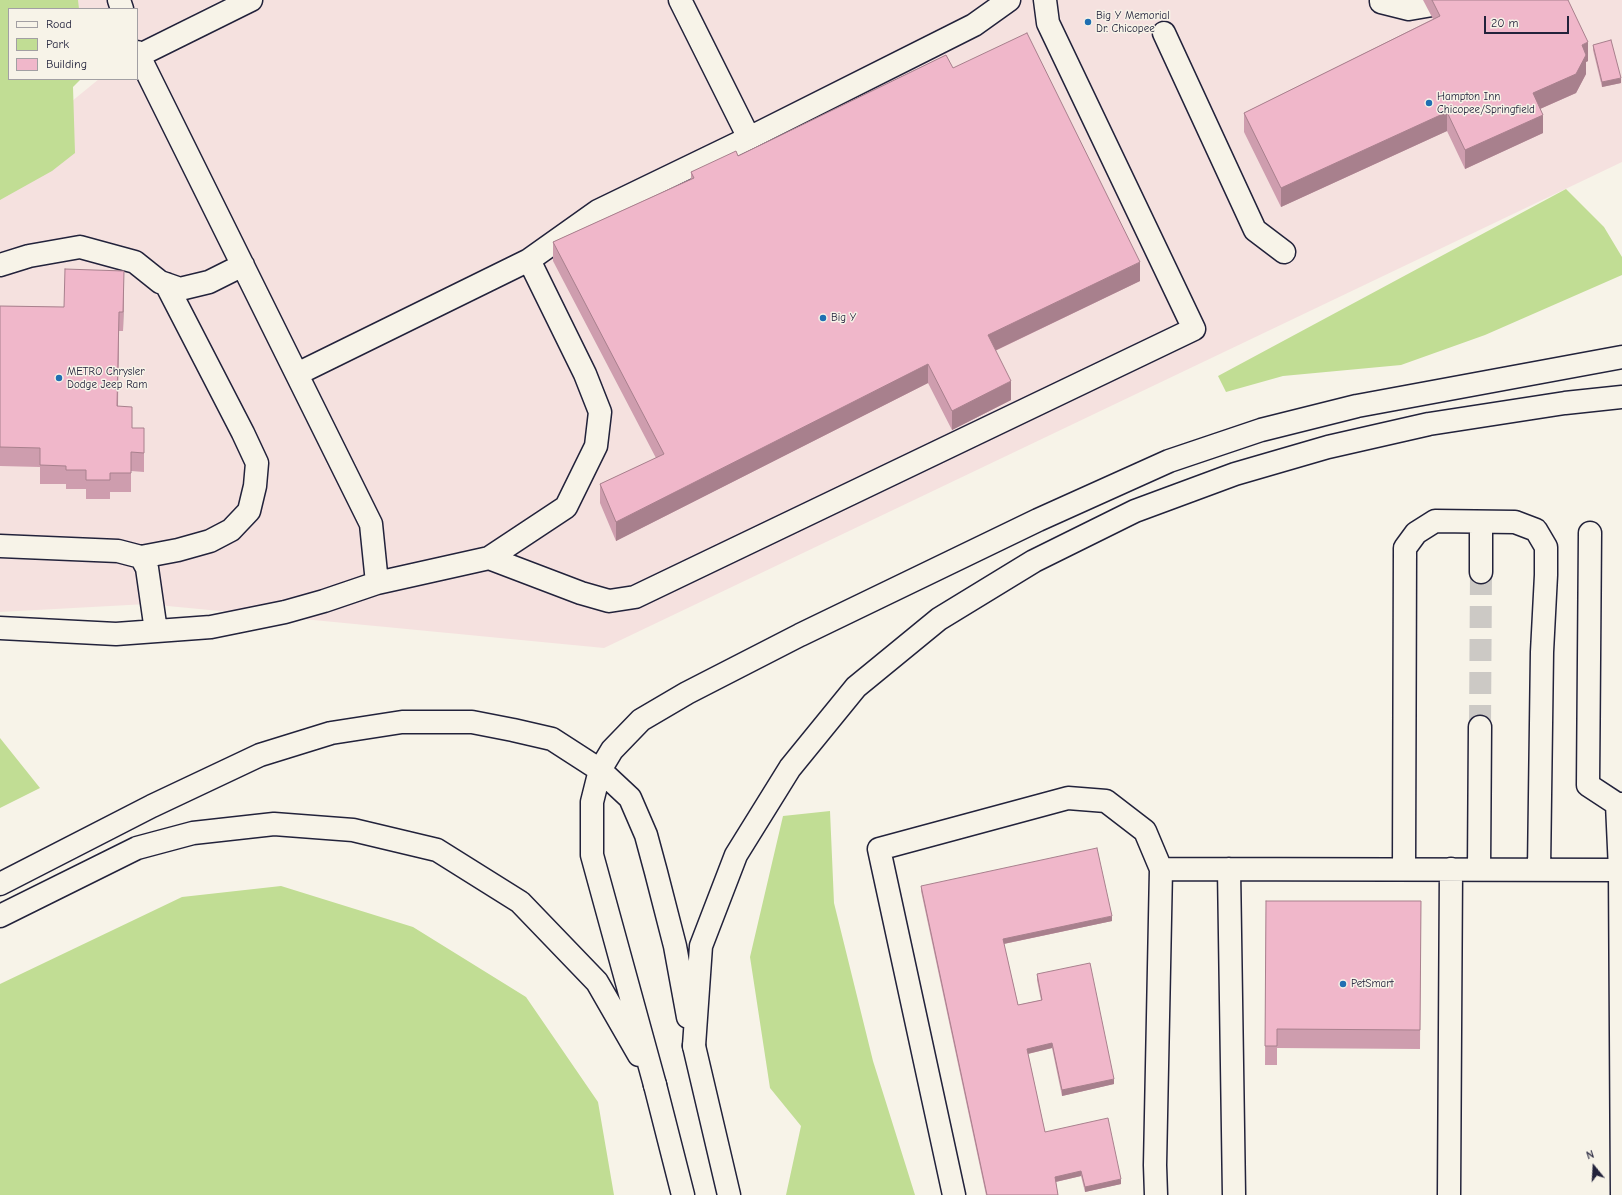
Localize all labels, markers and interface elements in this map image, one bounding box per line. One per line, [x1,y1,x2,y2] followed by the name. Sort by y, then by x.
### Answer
[8,8,138,80] legend
[1486,8,1571,34] scale bar
[1096,9,1170,35] place label: Big Y Memorial Dr. Chicopee
[1491,16,1519,30] text: 20 m
[46,17,72,31] text: Road
[1083,17,1093,27] marker: Big Y Memorial Dr. Chicopee
[46,37,69,51] text: Park
[46,57,87,71] text: Building
[1437,90,1535,116] place label: Hampton Inn Chicopee/Springfield
[1424,98,1434,108] marker: Hampton Inn Chicopee/Springfield
[831,311,856,325] place label: Big Y
[818,313,828,323] marker: Big Y
[67,365,147,391] place label: METRO Chrysler Dodge Jeep Ram
[54,373,64,383] marker: METRO Chrysler Dodge Jeep Ram
[1351,977,1394,991] place label: PetSmart
[1338,979,1348,989] marker: PetSmart
[1574,1147,1614,1187] north arrow
[1585,1148,1596,1162] text: N

